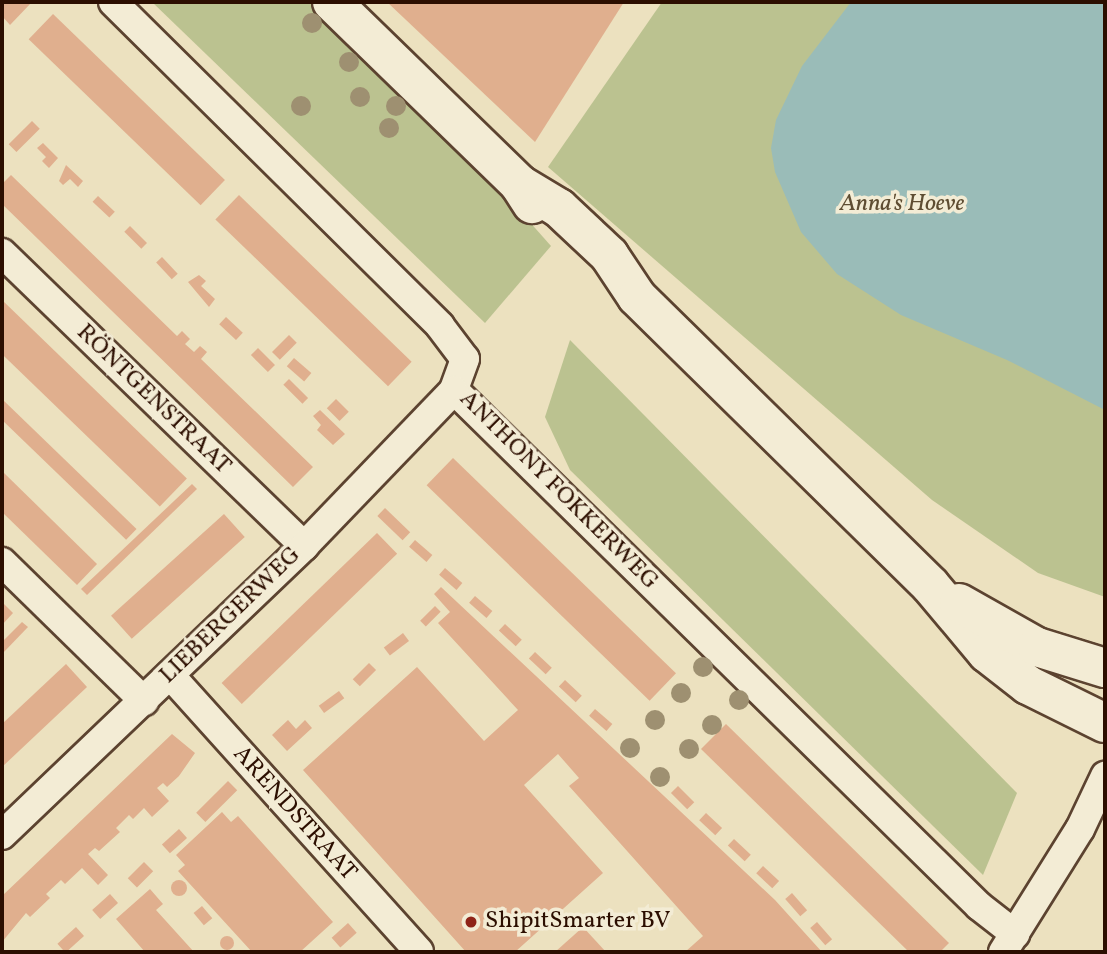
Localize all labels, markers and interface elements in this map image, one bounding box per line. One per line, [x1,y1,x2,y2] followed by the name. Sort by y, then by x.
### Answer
[840,191,964,219] park label: Anna's Hoeve
[70,319,236,481] street label: RÖNTGENSTRAAT
[452,385,664,597] street label: ANTHONY FOKKERWEG
[154,541,308,691] street label: LIEBERGERWEG
[226,741,362,887] street label: ARENDSTRAAT
[485,908,670,936] place label: ShipitSmarter BV
[463,914,479,930] marker: ShipitSmarter BV

